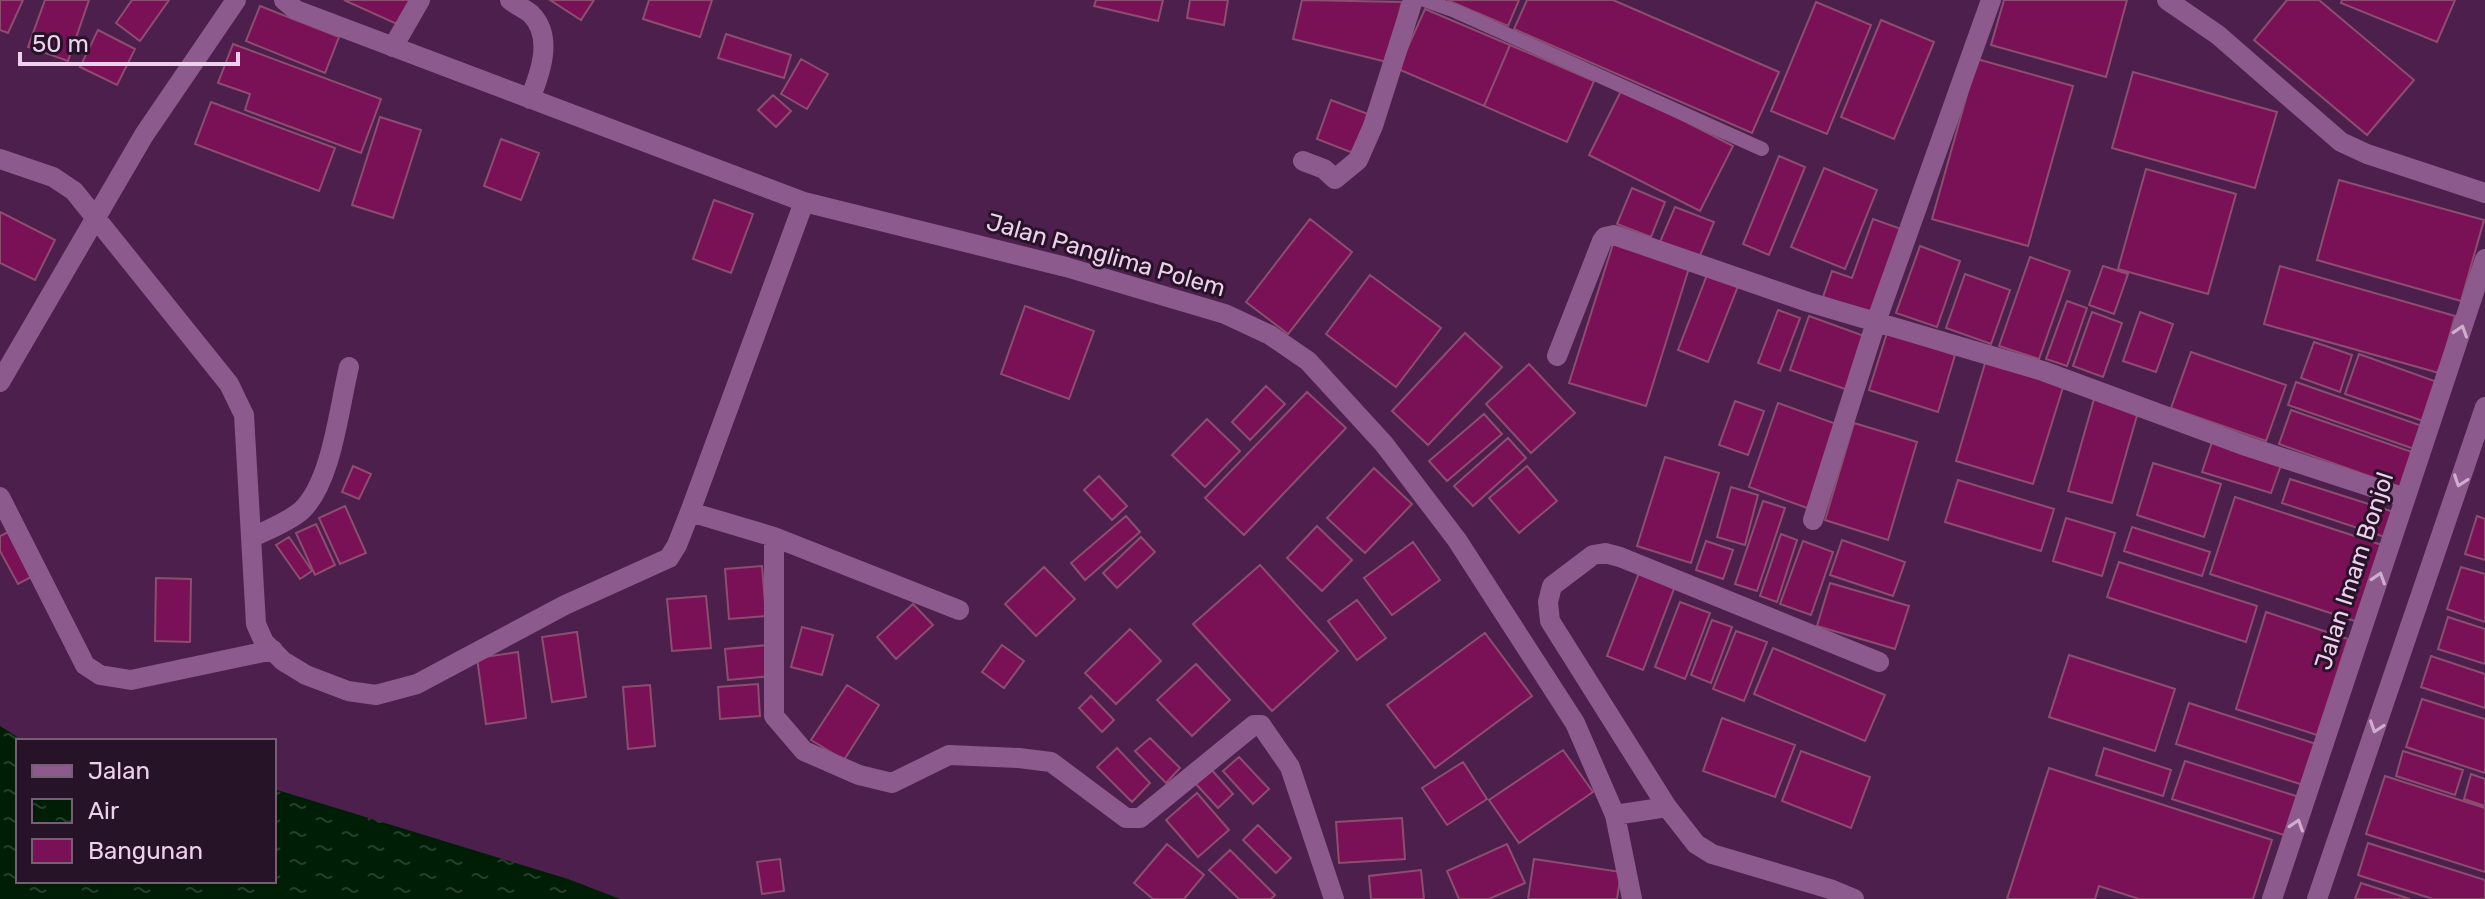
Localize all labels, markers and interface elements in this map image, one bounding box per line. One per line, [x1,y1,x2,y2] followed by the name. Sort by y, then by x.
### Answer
[20,16,238,66] scale bar
[32,30,89,58] text: 50 m
[983,208,1229,302] street label: Jalan Panglima Polem
[2451,325,2467,339] one-way arrow
[2309,469,2399,673] street label: Jalan Imam Bonjol
[2453,473,2469,487] one-way arrow
[2369,572,2385,586] one-way arrow
[2369,719,2385,733] one-way arrow
[16,739,276,883] legend
[88,757,150,785] text: Jalan
[88,797,119,825] text: Air
[2287,819,2303,833] one-way arrow
[88,837,203,865] text: Bangunan

